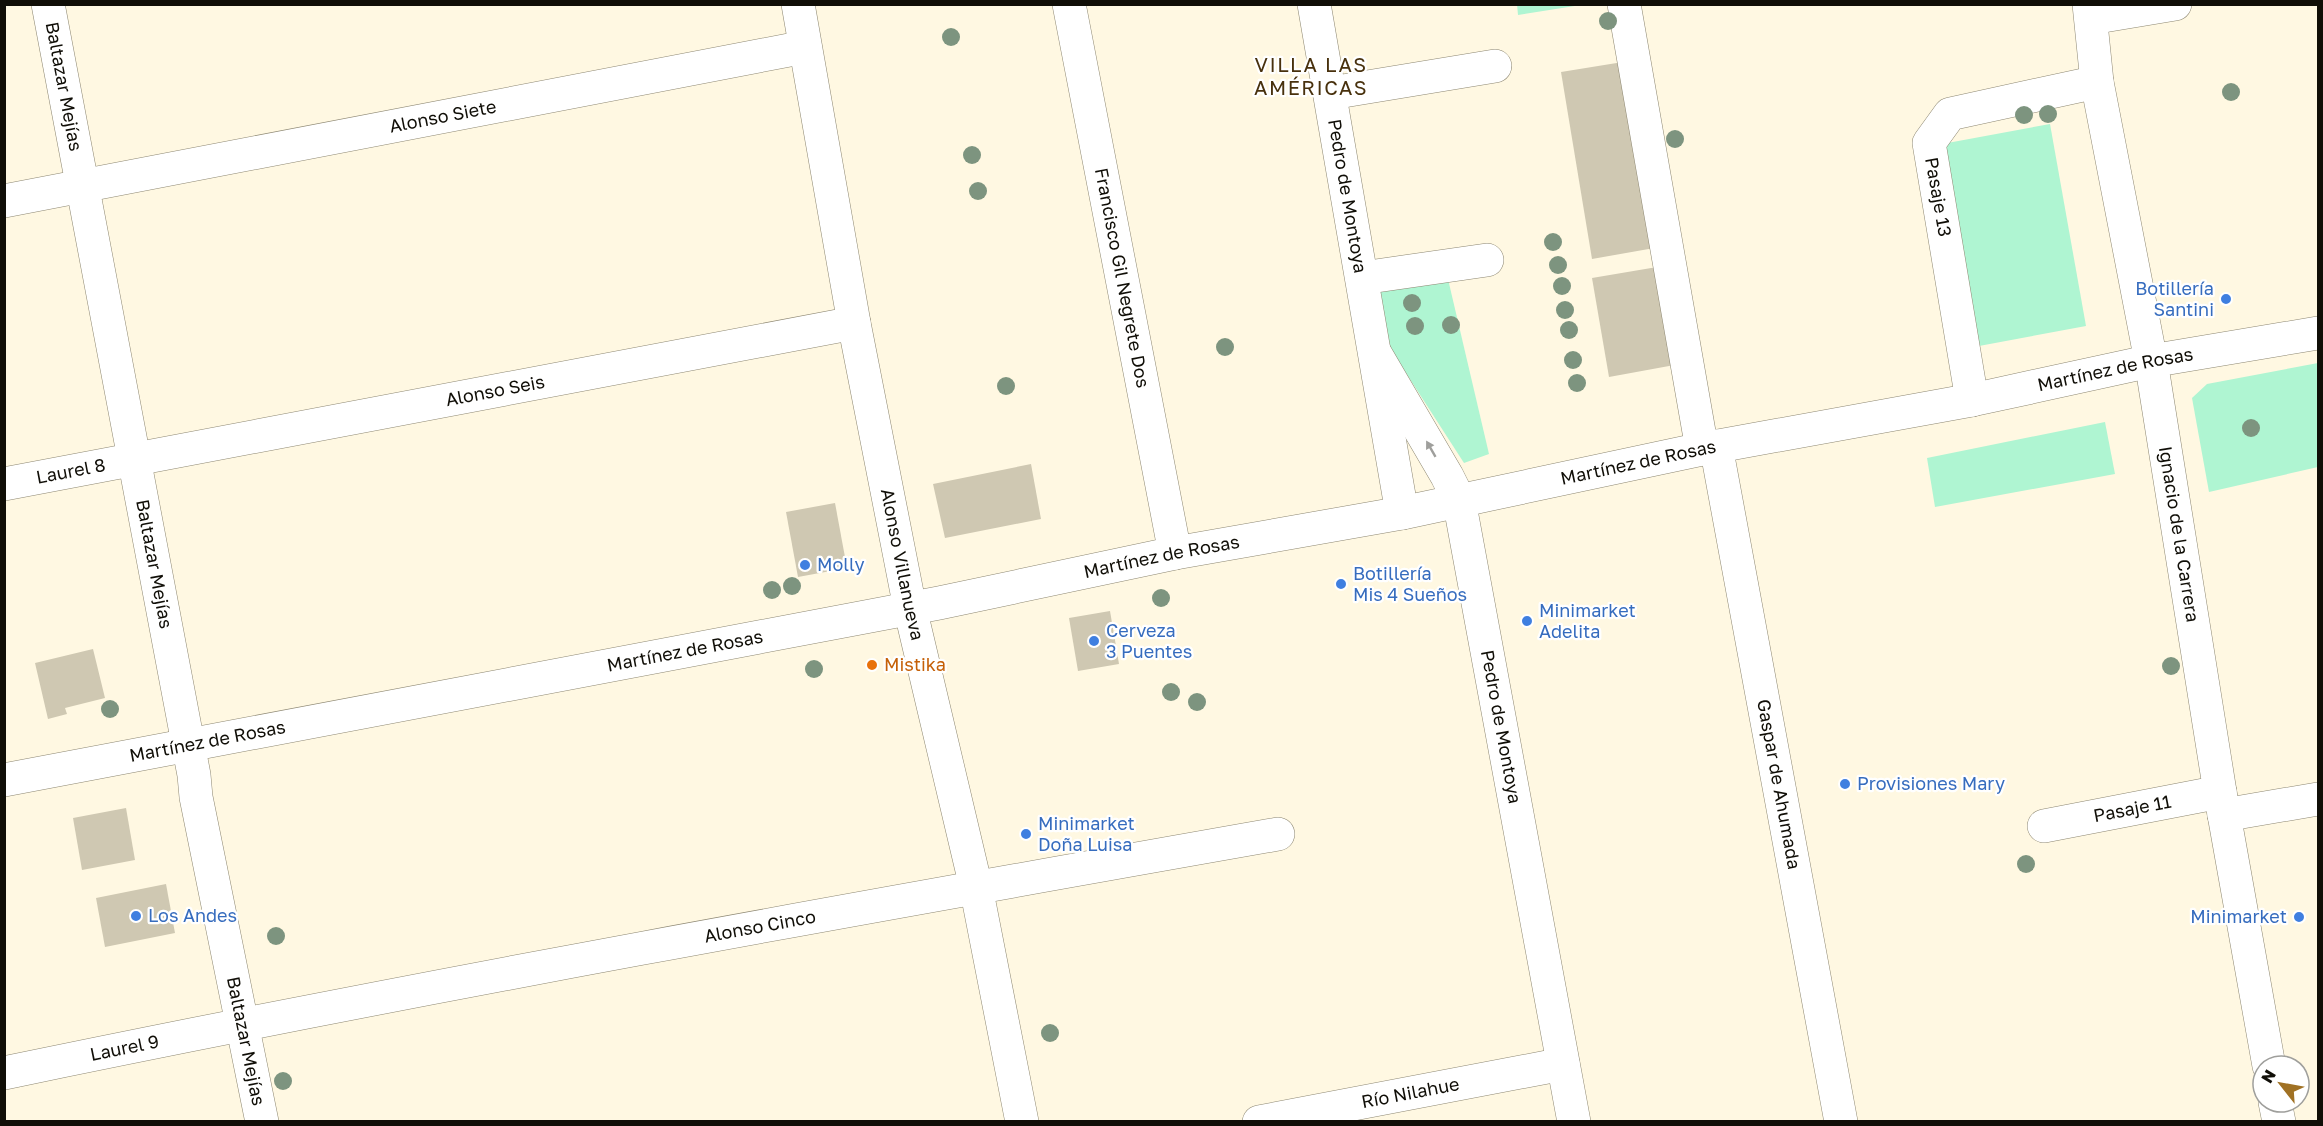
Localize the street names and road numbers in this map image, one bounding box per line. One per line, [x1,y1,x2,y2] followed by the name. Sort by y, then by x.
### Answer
[42,20,88,153] street label: Baltazar Mejías
[387,95,498,137] street label: Alonso Siete
[1324,117,1372,275] street label: Pedro de Montoya
[1921,155,1957,238] street label: Pasaje 13
[1091,166,1155,390] street label: Francisco Gil Negrete Dos
[2035,342,2195,395] street label: Martínez de Rosas
[444,370,546,410] street label: Alonso Seis
[1558,435,1718,489] street label: Martínez de Rosas
[2155,444,2205,624] street label: Ignacio de la Carrera
[34,453,107,488] street label: Laurel 8
[877,486,929,642] street label: Alonso Villanueva
[132,497,178,630] street label: Baltazar Mejías
[1081,530,1241,582] street label: Martínez de Rosas
[605,625,765,676] street label: Martínez de Rosas
[1477,648,1527,805] street label: Pedro de Montoya
[1753,697,1806,871] street label: Gaspar de Ahumada
[127,715,287,766] street label: Martínez de Rosas
[2091,790,2173,826] street label: Pasaje 11
[702,905,817,947] street label: Alonso Cinco
[223,975,270,1108] street label: Baltazar Mejías
[88,1030,161,1065] street label: Laurel 9
[1359,1072,1461,1112] street label: Río Nilahue

